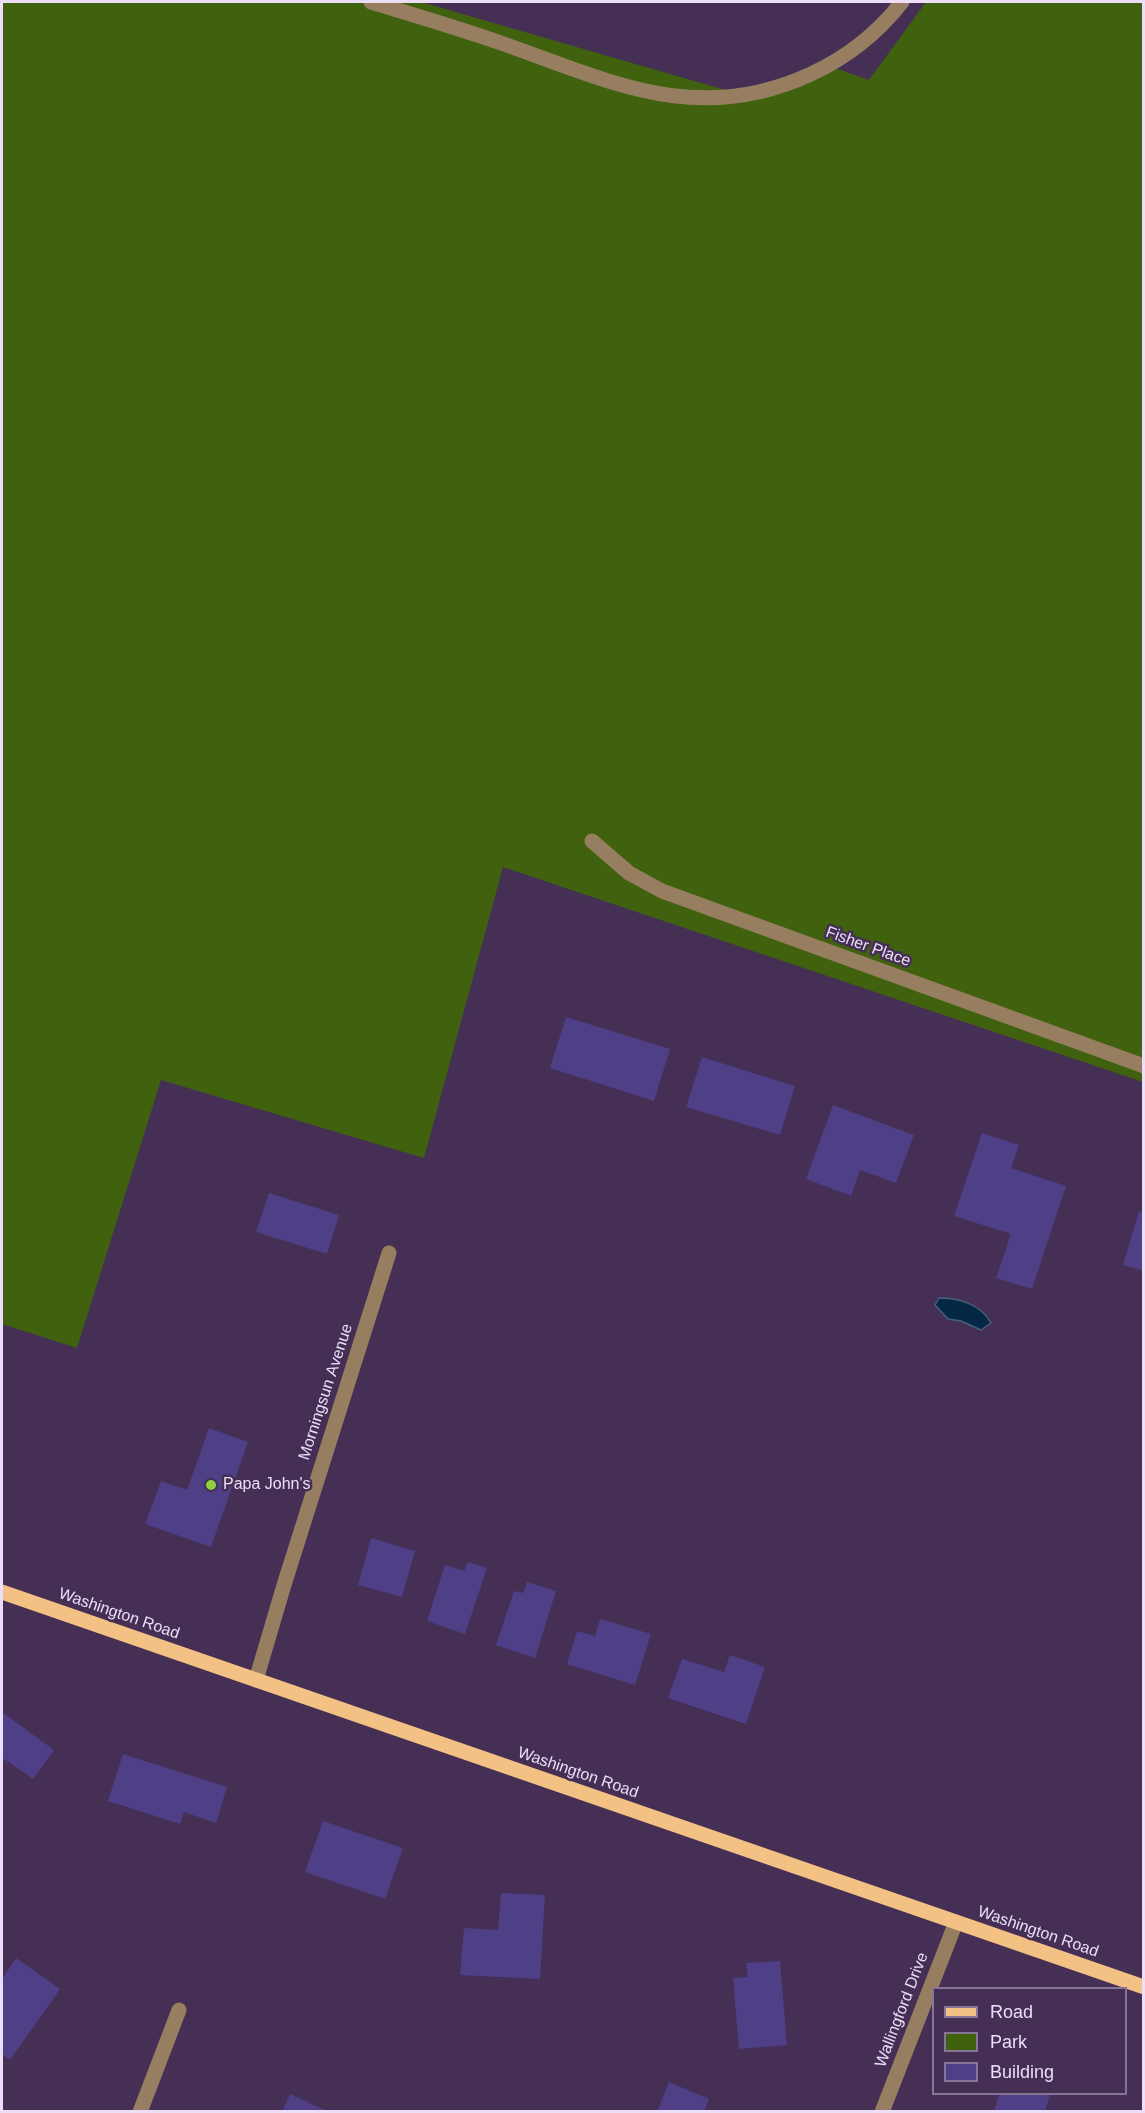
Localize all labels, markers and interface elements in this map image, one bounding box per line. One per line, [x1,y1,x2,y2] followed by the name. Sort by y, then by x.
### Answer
[823,923,913,971] street label: Fisher Place
[295,1321,357,1463] street label: Morningsun Avenue
[223,1475,311,1495] place label: Papa John's
[204,1478,218,1492] marker: Papa John's
[56,1584,182,1644] street label: Washington Road
[515,1743,641,1803] street label: Washington Road
[975,1902,1101,1962] street label: Washington Road
[871,1950,933,2070] street label: Wallingford Drive
[932,1987,1127,2095] legend
[990,2002,1033,2022] text: Road
[990,2032,1027,2052] text: Park
[990,2062,1054,2082] text: Building

